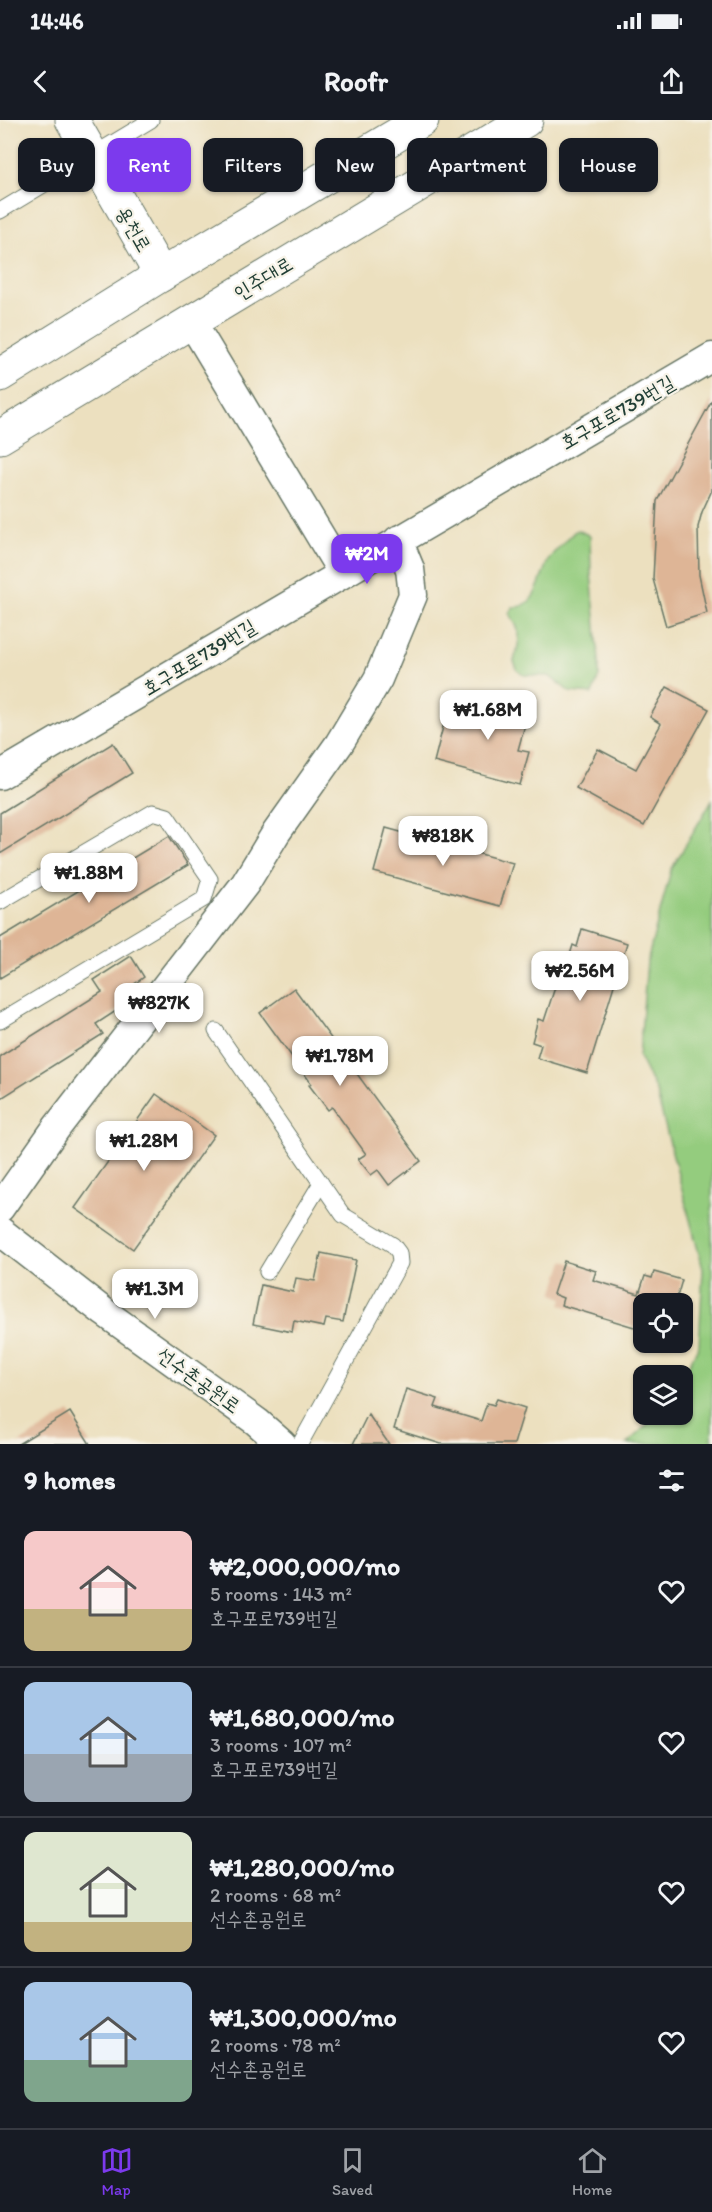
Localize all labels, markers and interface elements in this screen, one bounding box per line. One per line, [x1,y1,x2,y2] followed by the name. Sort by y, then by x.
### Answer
[30,8,84,35] text: 14:46
[24,65,57,98] icon: back
[324,65,388,98] text: Roofr
[655,65,688,98] icon: share
[18,138,95,192] chip: Buy
[107,138,191,192] chip: Rent
[203,138,303,192] chip: Filters
[315,138,395,192] chip: New
[407,138,547,192] chip: Apartment
[559,138,658,192] chip: House
[112,202,156,256] street label: 용천로
[229,251,297,305] street label: 인주대로
[556,370,678,454] street label: 호구포로739번길
[338,534,396,585] pin: ₩2M
[345,541,389,565] text: ₩2M
[138,614,260,700] street label: 호구포로739번길
[439,690,537,741] pin: ₩1.68M
[454,697,522,721] text: ₩1.68M
[401,816,485,867] pin: ₩818K
[412,823,474,847] text: ₩818K
[40,853,138,904] pin: ₩1.88M
[55,860,123,884] text: ₩1.88M
[531,951,629,1002] pin: ₩2.56M
[545,958,615,982] text: ₩2.56M
[117,983,201,1034] pin: ₩827K
[128,990,190,1014] text: ₩827K
[291,1036,389,1087] pin: ₩1.78M
[306,1043,374,1067] text: ₩1.78M
[95,1121,193,1172] pin: ₩1.28M
[110,1128,178,1152] text: ₩1.28M
[113,1269,197,1320] pin: ₩1.3M
[126,1276,184,1300] text: ₩1.3M
[633,1293,693,1425] map controls
[633,1293,693,1353] button: locate
[153,1342,245,1418] street label: 선수촌공원로
[633,1365,693,1425] button: layers
[24,1464,116,1496] text: 9 homes
[655,1464,688,1497] icon: filters
[210,1550,400,1582] text: ₩2,000,000/mo
[72,1555,144,1627] icon: home
[655,1575,688,1608] icon: heart
[210,1582,352,1606] text: 5 rooms · 143 m²
[210,1606,338,1630] text: 호구포로739번길
[210,1701,395,1733] text: ₩1,680,000/mo
[72,1706,144,1778] icon: home
[655,1726,688,1759] icon: heart
[210,1733,352,1757] text: 3 rooms · 107 m²
[210,1757,338,1781] text: 호구포로739번길
[210,1851,395,1883] text: ₩1,280,000/mo
[72,1856,144,1928] icon: home
[655,1876,688,1909] icon: heart
[210,1883,341,1907] text: 2 rooms · 68 m²
[210,1907,307,1931] text: 선수촌공원로
[210,2001,397,2033] text: ₩1,300,000/mo
[72,2006,144,2078] icon: home
[655,2026,688,2059] icon: heart
[210,2033,341,2057] text: 2 rooms · 78 m²
[210,2057,307,2081] text: 선수촌공원로
[100,2144,133,2199] tab: Map
[332,2144,373,2199] tab: Saved
[572,2144,612,2199] tab: Home

